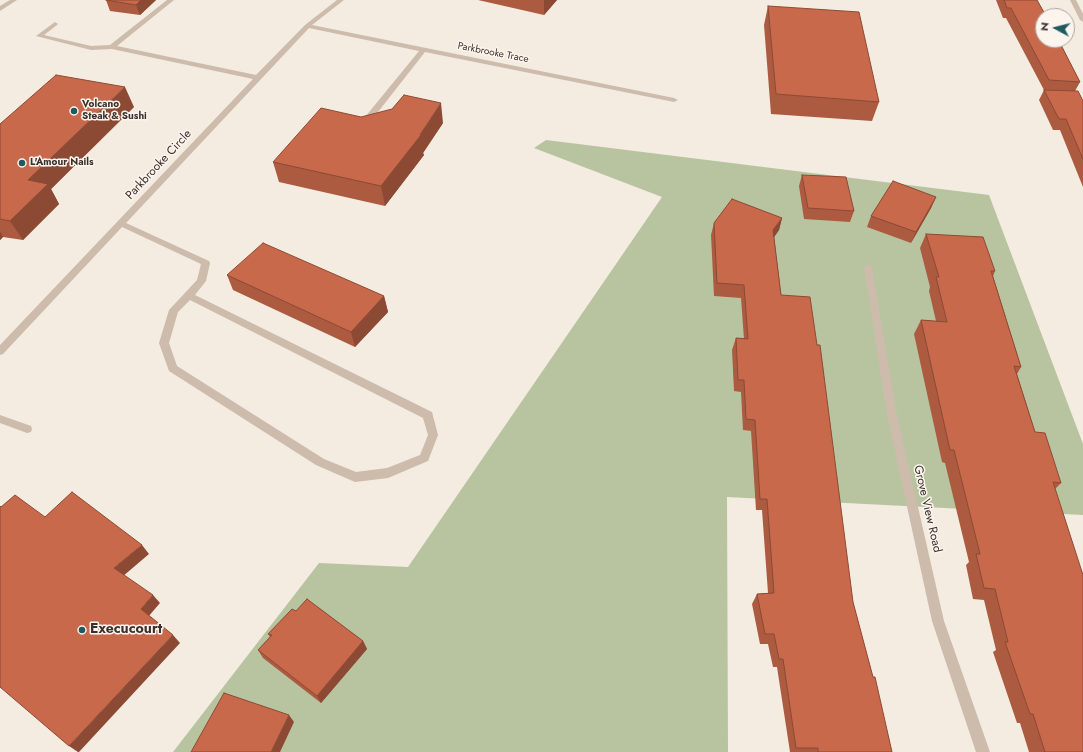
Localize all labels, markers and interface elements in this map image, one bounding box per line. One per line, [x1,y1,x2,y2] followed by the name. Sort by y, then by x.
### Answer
[1035,8,1075,48] north arrow
[1036,21,1053,32] text: N
[456,40,530,66] street label: Parkbrooke Trace
[82,99,147,122] place label: Volcano Steak & Sushi
[69,106,79,116] marker: Volcano Steak & Sushi
[123,127,195,203] street label: Parkbrooke Circle
[30,157,94,169] place label: L'Amour Nails
[17,158,27,168] marker: L'Amour Nails
[910,464,944,554] street label: Grove View Road
[90,622,162,638] place label: Execucourt
[77,625,87,635] marker: Execucourt

